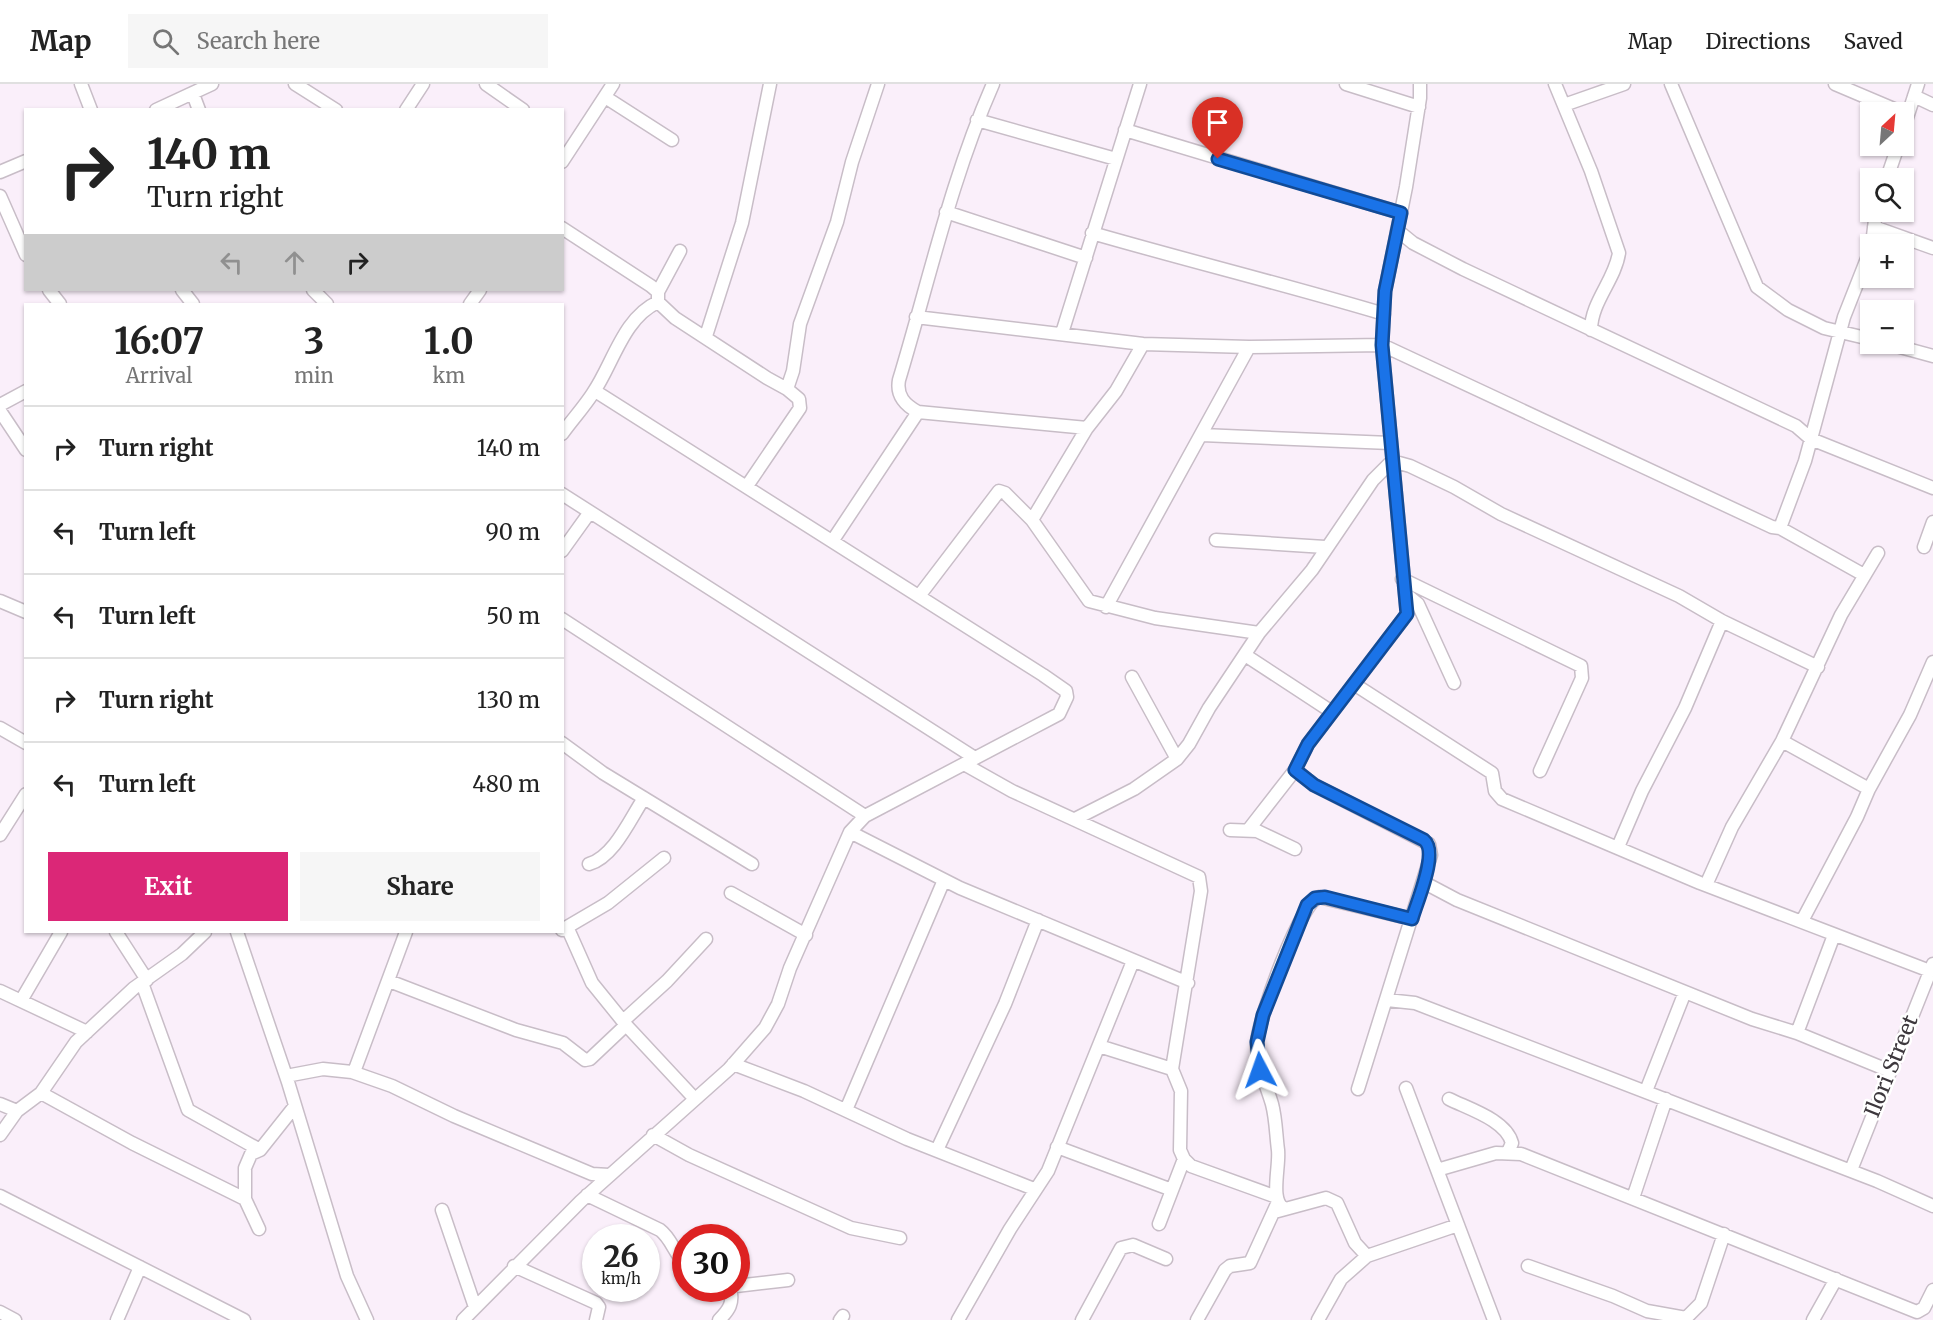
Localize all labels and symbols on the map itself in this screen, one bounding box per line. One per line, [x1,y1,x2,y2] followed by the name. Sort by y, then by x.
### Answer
[1192,97,1243,159] pin
[1860,102,1914,156] north arrow
[1858,1011,1924,1121] street label: Ilori Street
[1228,1038,1292,1102] position arrow
[672,1224,750,1302] speed limit sign: 30

